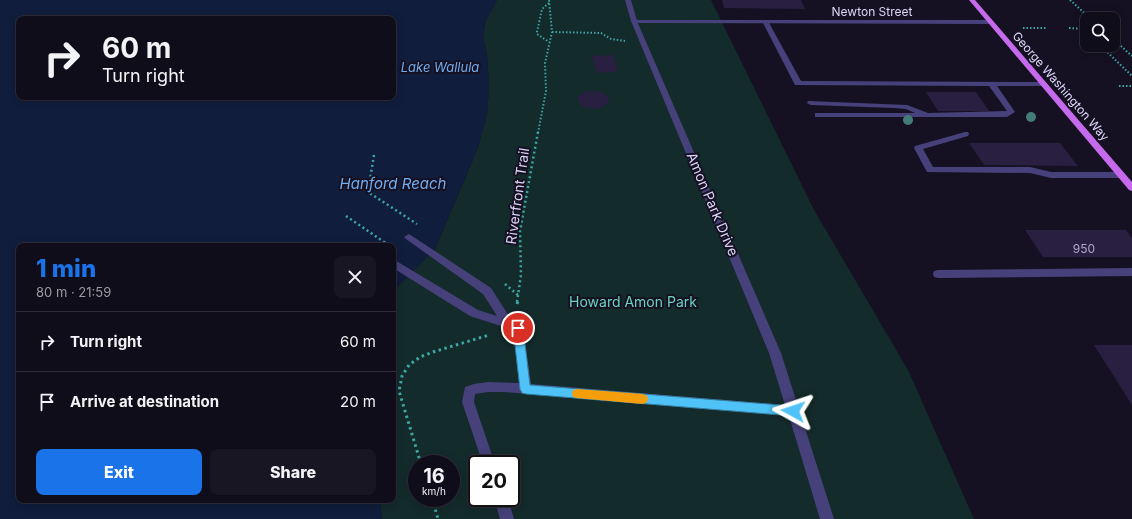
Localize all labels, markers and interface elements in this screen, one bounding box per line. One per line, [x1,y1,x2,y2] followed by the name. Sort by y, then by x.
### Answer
[832,4,913,19] street label: Newton Street
[1080,12,1120,52] map controls
[1080,12,1120,52] button: search
[1009,28,1113,144] street label: George Washington Way
[102,31,171,65] text: 60 m
[36,32,88,84] icon: right
[401,59,479,75] water label: Lake Wallula
[102,65,185,86] text: Turn right
[502,147,532,245] street label: Riverfront Trail
[683,150,743,258] street label: Amon Park Drive
[340,174,447,193] water label: Hanford Reach
[1073,241,1095,256] house number: 950
[36,254,96,283] text: 1 min
[334,256,376,298] button: close
[36,284,111,300] text: 80 m · 21:59
[569,293,697,310] park label: Howard Amon Park
[501,311,535,345] pin
[507,317,529,339] icon: arrive
[36,331,58,353] icon: right
[70,332,142,351] text: Turn right
[340,332,376,351] text: 60 m
[772,390,814,432] position arrow
[36,391,58,413] icon: arrive
[70,392,219,411] text: Arrive at destination
[340,392,376,411] text: 20 m
[36,449,202,495] button: Exit
[210,449,376,495] button: Share
[468,455,520,507] speed limit sign: 20
[423,464,445,488] text: 16
[422,485,446,497] text: km/h

